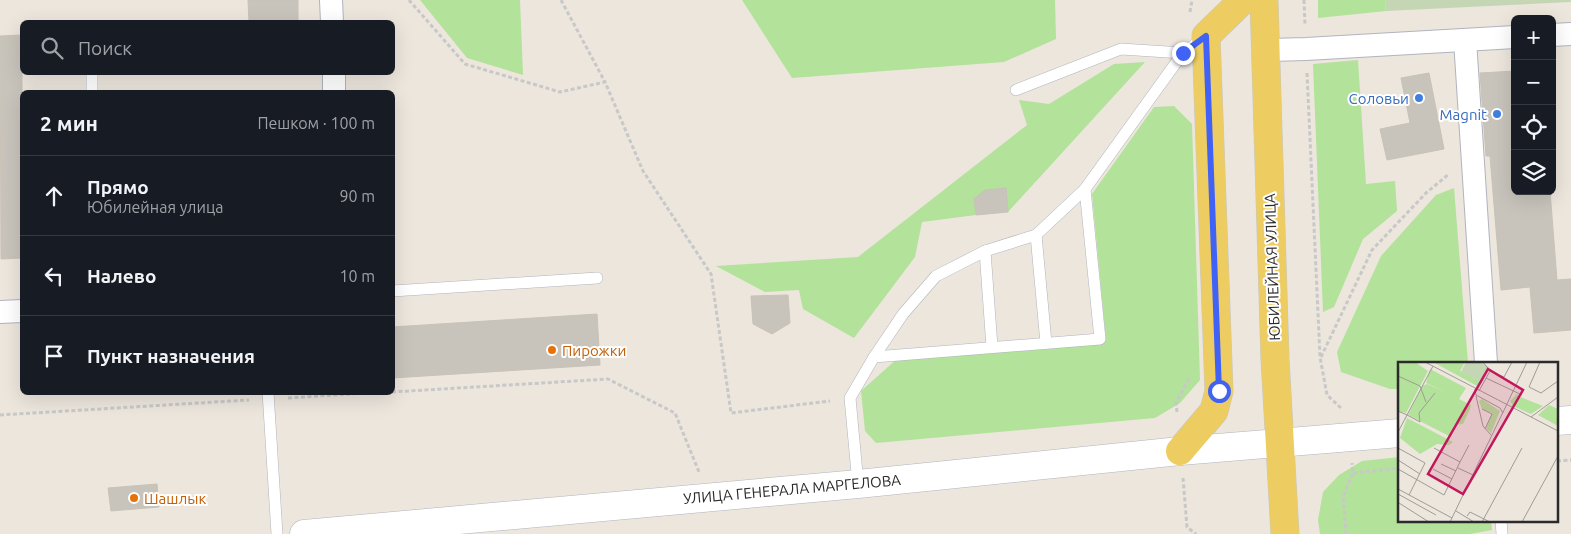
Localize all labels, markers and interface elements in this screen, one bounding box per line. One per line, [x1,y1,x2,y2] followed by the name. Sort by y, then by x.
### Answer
[1511,15,1556,195] map controls
[1511,15,1556,60] button: +
[20,20,395,75] search box
[38,34,66,62] icon: search
[78,37,132,59] text: Поиск
[1172,42,1195,65] route end
[1511,60,1556,105] button: −
[1349,90,1409,107] place label: Соловьи
[1413,92,1425,104] marker: Соловьи
[1511,105,1556,150] button: locate
[1440,106,1487,123] place label: Magnit
[1491,108,1503,120] marker: Magnit
[40,111,98,135] text: 2 мин
[257,114,375,132] text: Пешком · 100 m
[1511,150,1556,195] button: layers
[87,176,149,198] text: Прямо
[40,182,68,210] icon: ahead
[339,187,375,205] text: 90 m
[1261,193,1283,341] street label: ЮБИЛЕЙНАЯ УЛИЦА
[87,198,223,216] text: Юбилейная улица
[40,262,68,290] icon: left
[87,265,156,287] text: Налево
[339,267,375,285] text: 10 m
[40,342,68,370] icon: arrive
[562,342,626,359] place label: Пирожки
[546,344,558,356] marker: Пирожки
[87,345,255,367] text: Пункт назначения
[1398,362,1558,522] inset map
[1208,380,1231,403] route start
[682,471,902,507] street label: УЛИЦА ГЕНЕРАЛА МАРГЕЛОВА
[144,490,206,507] place label: Шашлык
[128,492,140,504] marker: Шашлык

